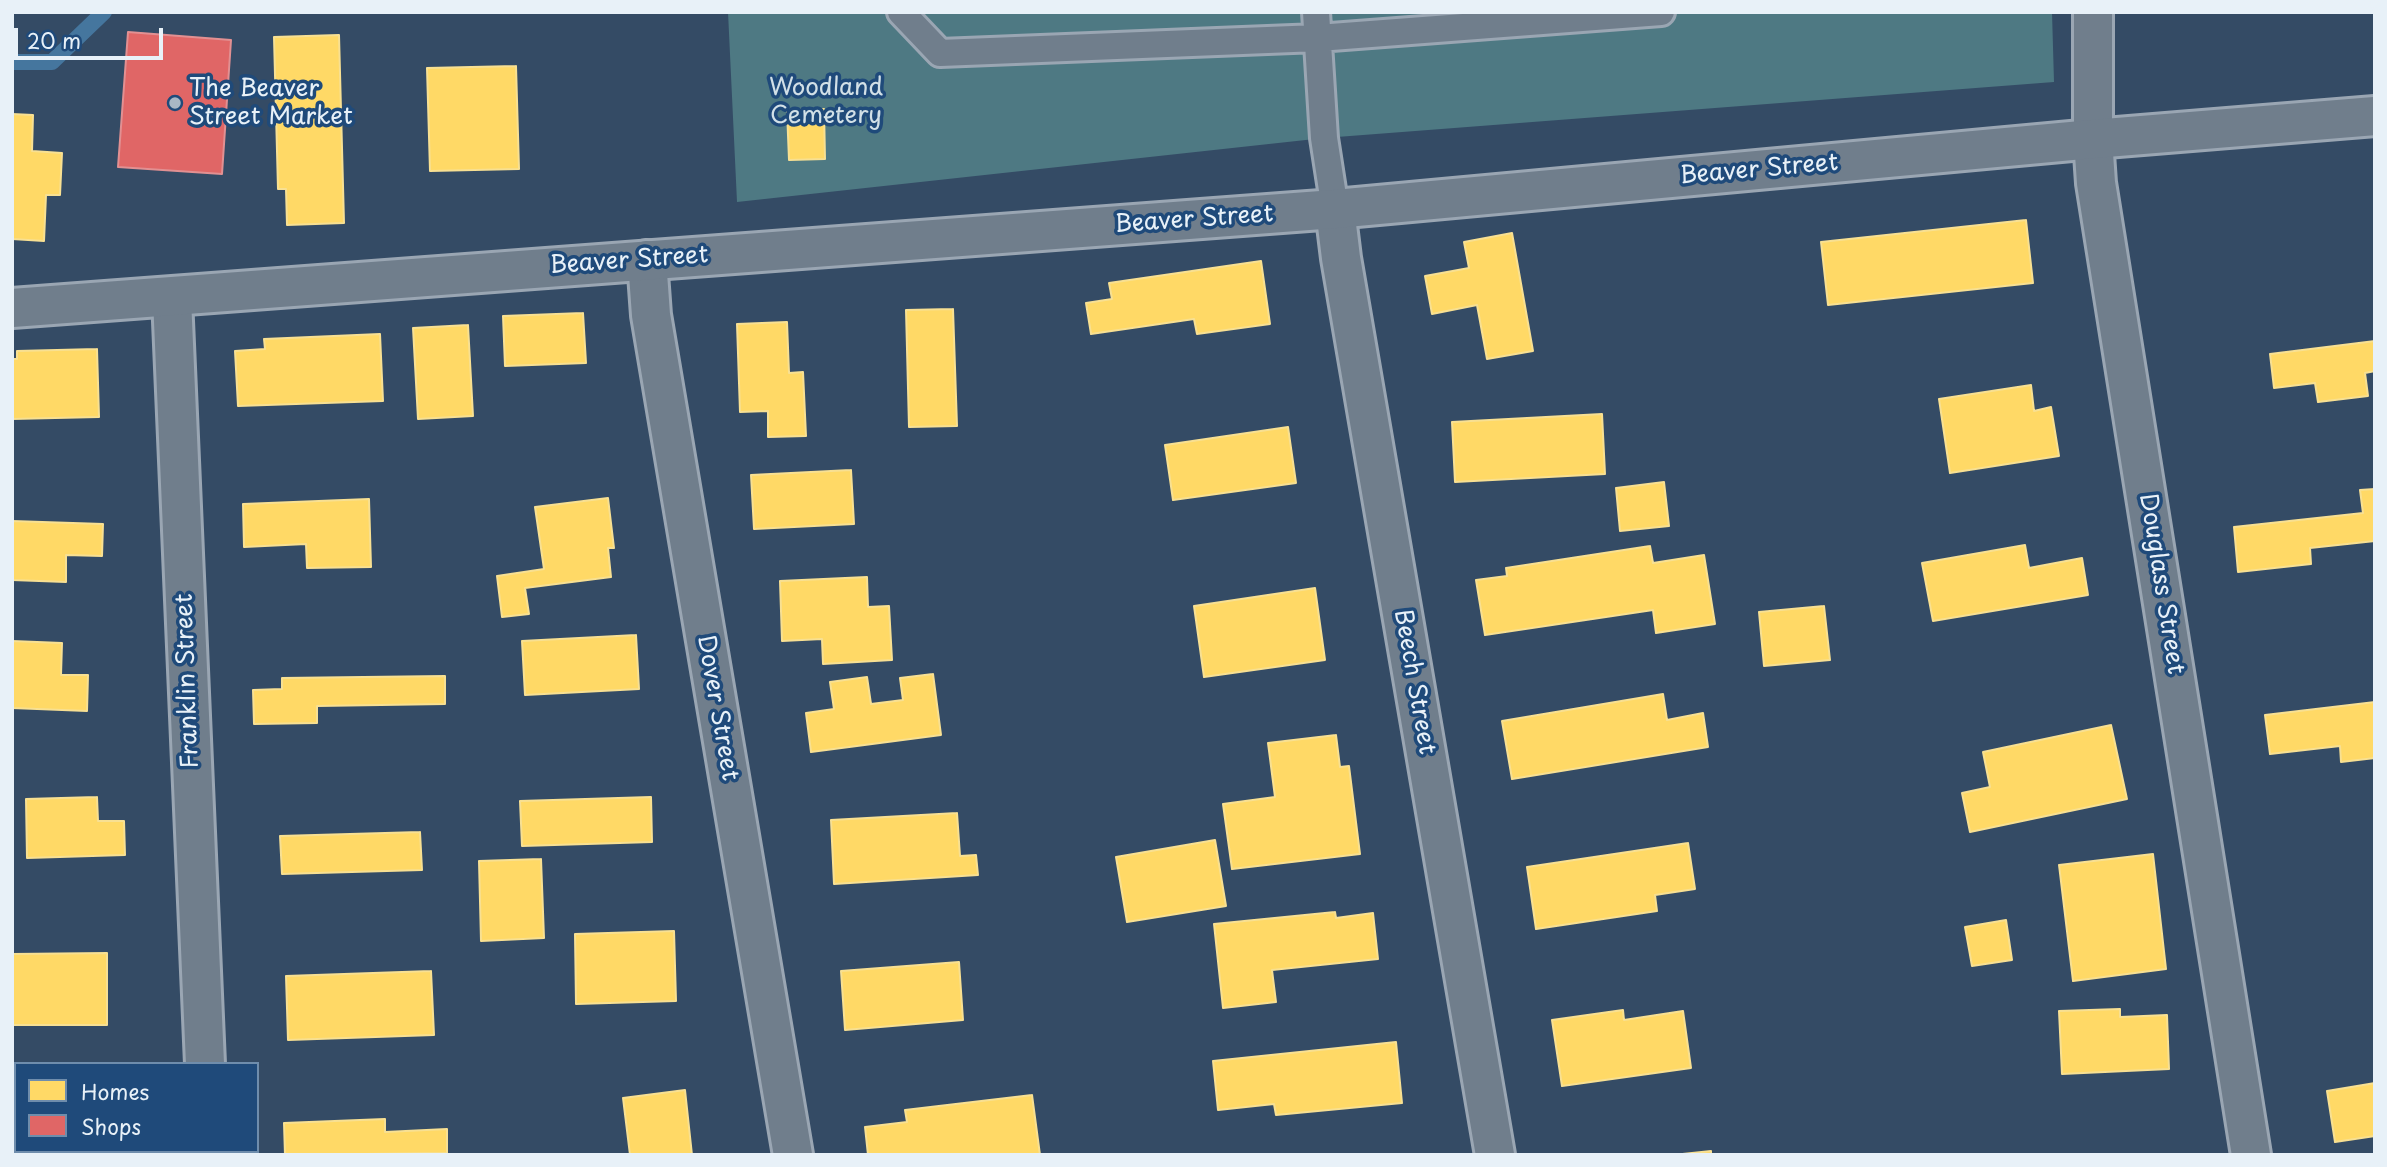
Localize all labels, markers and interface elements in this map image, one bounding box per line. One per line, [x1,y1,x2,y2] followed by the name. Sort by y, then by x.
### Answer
[18,14,166,58] scale bar
[27,24,81,56] text: 20 m
[769,74,883,130] park label: Woodland Cemetery
[189,75,353,131] place label: The Beaver Street Market
[167,95,183,111] marker: The Beaver Street Market
[1679,149,1839,191] street label: Beaver Street
[1114,200,1274,240] street label: Beaver Street
[549,241,709,281] street label: Beaver Street
[2132,492,2190,676] street label: Douglass Street
[171,593,205,769] street label: Franklin Street
[1387,607,1441,757] street label: Beech Street
[690,633,744,783] street label: Dover Street
[14,1062,259,1153] legend
[81,1075,149,1107] text: Homes
[81,1110,141,1142] text: Shops

